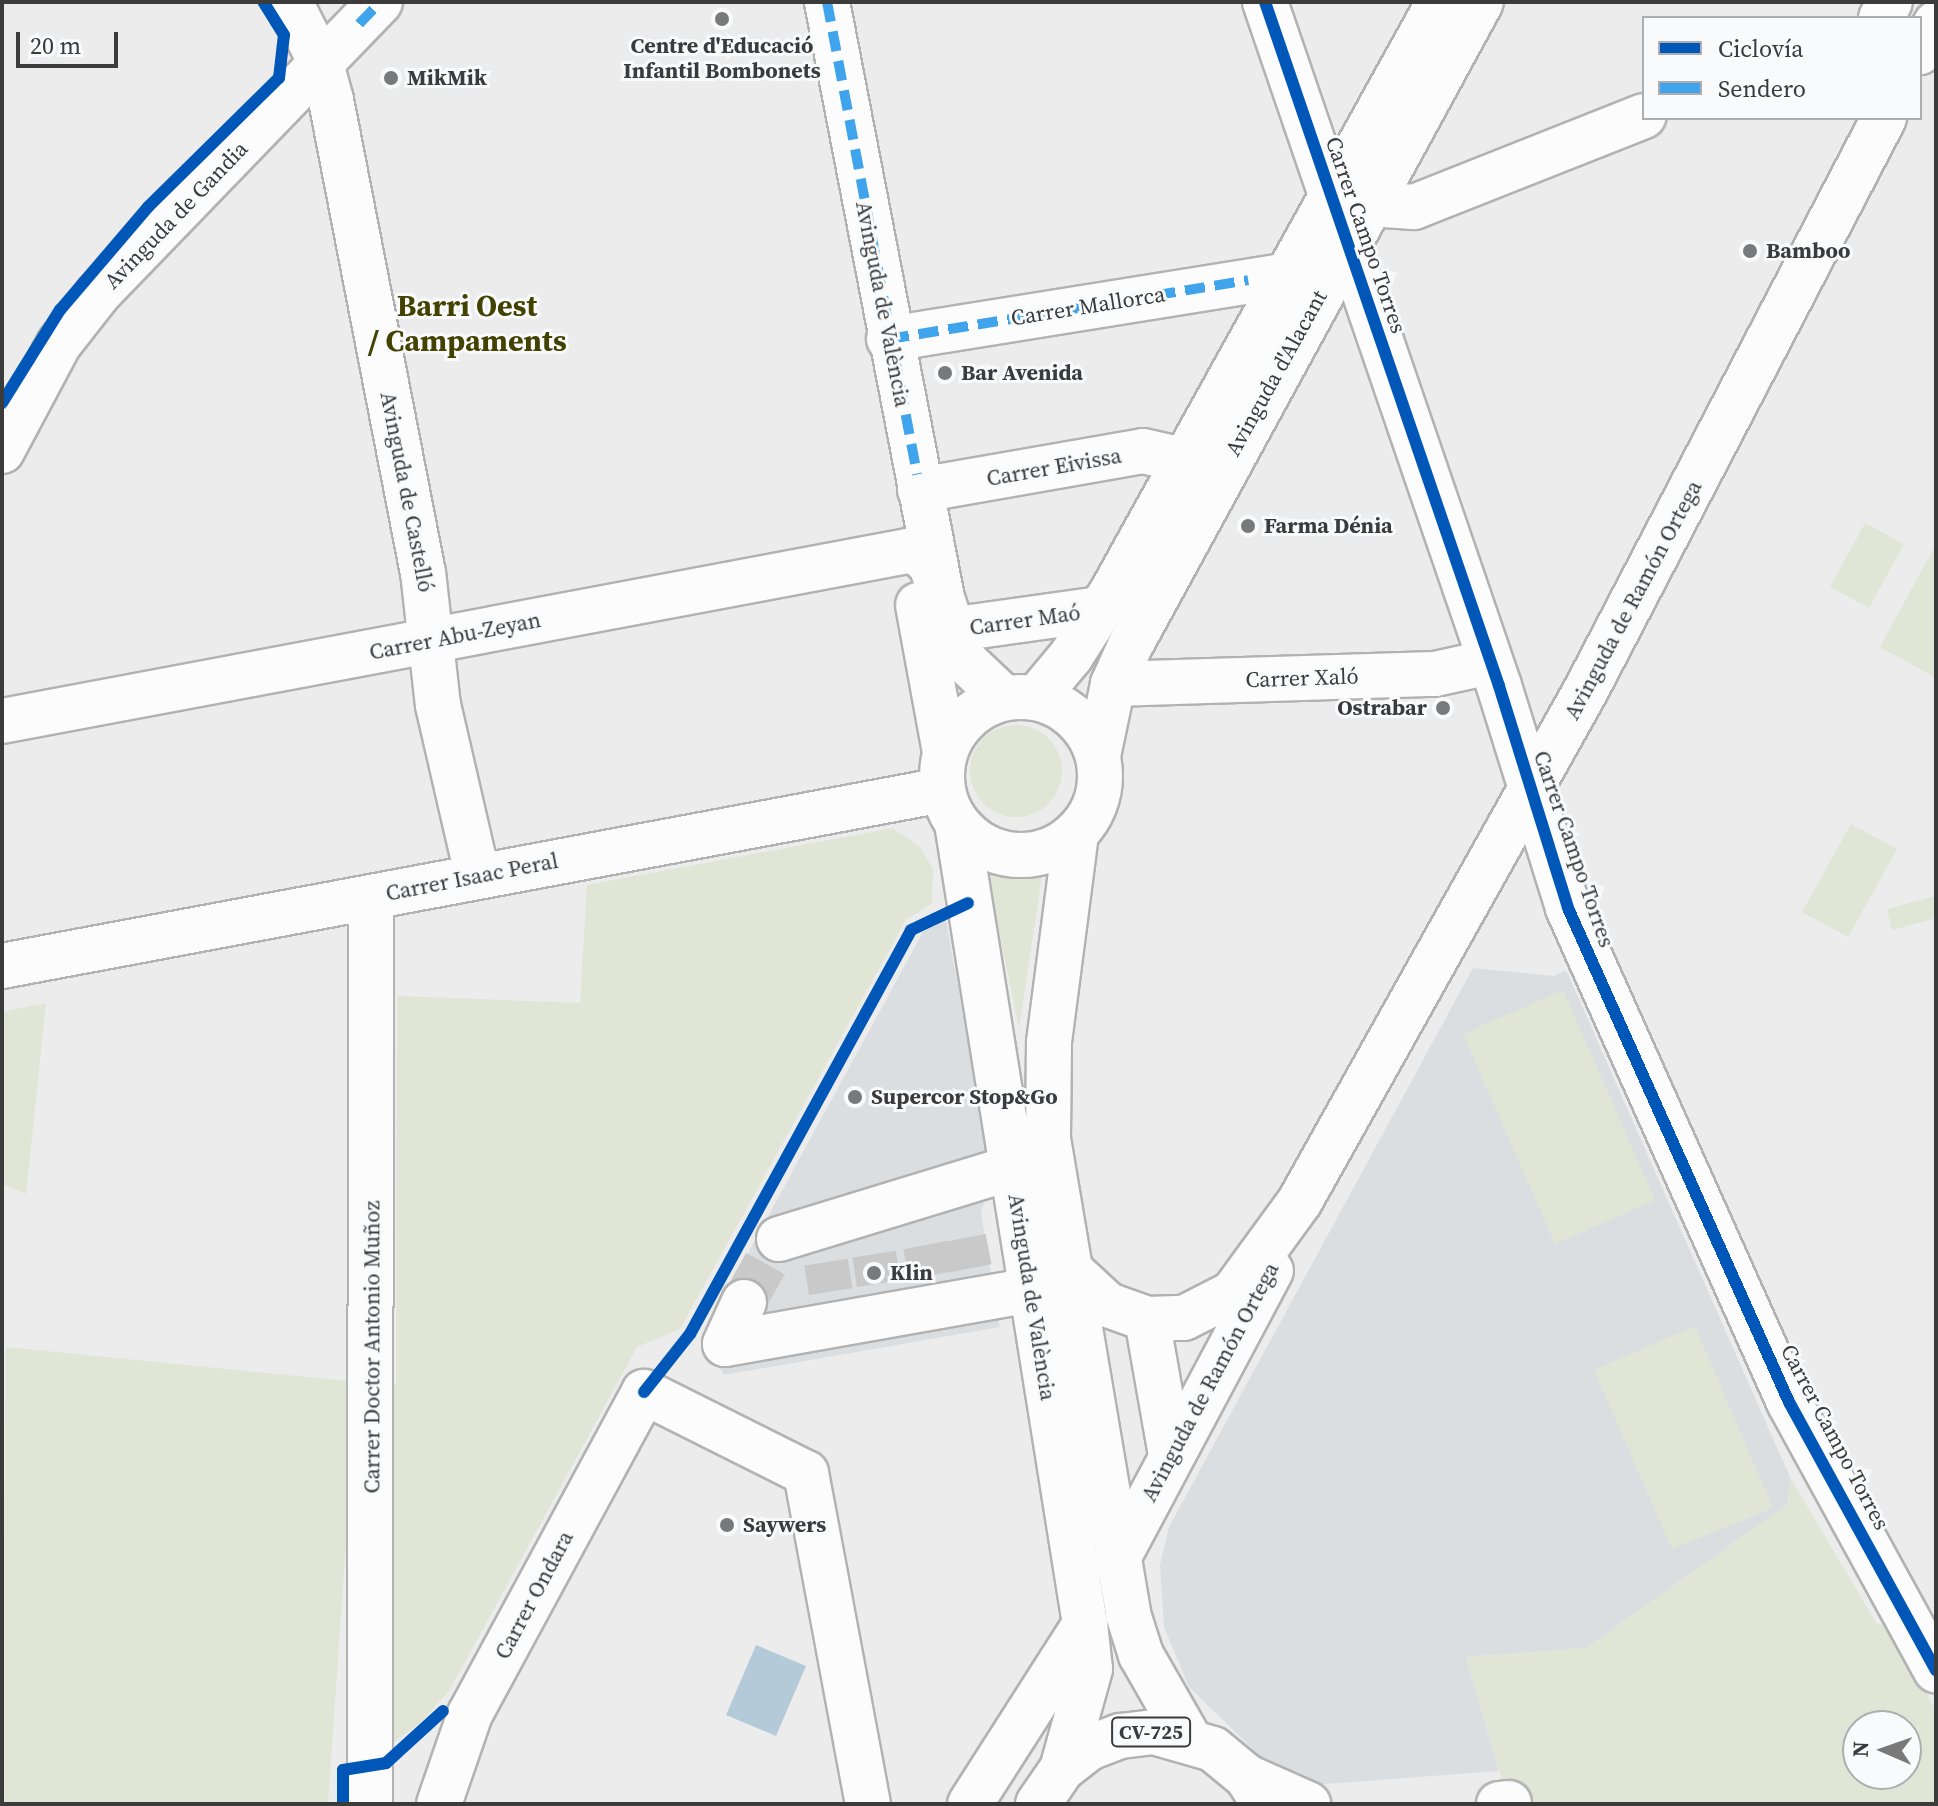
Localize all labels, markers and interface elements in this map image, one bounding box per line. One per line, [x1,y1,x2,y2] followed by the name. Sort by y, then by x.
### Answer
[713,10,731,28] marker: Centre d'Educació Infantil Bombonets
[20,16,122,66] scale bar
[1642,16,1922,120] legend
[30,29,81,62] text: 20 m
[623,32,821,84] place label: Centre d'Educació Infantil Bombonets
[1718,32,1804,65] text: Ciclovía
[407,65,487,91] place label: MikMik
[382,69,400,87] marker: MikMik
[1718,72,1806,105] text: Sendero
[1320,133,1412,337] street label: Carrer Campo Torres
[99,136,253,294] street label: Avinguda de Gandia
[850,199,916,409] street label: Avinguda de València
[1766,238,1851,264] place label: Bamboo
[1741,242,1759,260] marker: Bamboo
[1009,281,1167,331] street label: Carrer Mallorca
[1220,286,1332,460] street label: Avinguda d'Alacant
[367,288,567,358] district label: Barri Oest / Campaments
[961,360,1083,386] place label: Bar Avenida
[936,364,954,382] marker: Bar Avenida
[375,390,439,594] street label: Avinguda de Castelló
[985,442,1123,492] street label: Carrer Eivissa
[1559,476,1707,724] street label: Avinguda de Ramón Ortega
[1264,513,1393,539] place label: Farma Dénia
[1239,517,1257,535] marker: Farma Dénia
[968,599,1082,641] street label: Carrer Maó
[367,606,543,666] street label: Carrer Abu-Zeyan
[1245,663,1359,693] street label: Carrer Xaló
[1337,695,1427,721] place label: Ostrabar
[1434,699,1452,717] marker: Ostrabar
[1528,747,1620,951] street label: Carrer Campo Torres
[384,847,560,907] street label: Carrer Isaac Peral
[871,1084,1058,1110] place label: Supercor Stop&Go
[846,1088,864,1106] marker: Supercor Stop&Go
[1003,1191,1061,1403] street label: Avinguda de València
[359,1201,385,1493] street label: Carrer Doctor Antonio Muñoz
[1136,1258,1284,1506] street label: Avinguda de Ramón Ortega
[890,1260,933,1286] place label: Klin
[865,1264,883,1282] marker: Klin
[1775,1340,1895,1534] street label: Carrer Campo Torres
[743,1512,826,1538] place label: Saywers
[718,1516,736,1534] marker: Saywers
[489,1526,579,1664] street label: Carrer Ondara
[1842,1710,1922,1790] north arrow
[1111,1716,1191,1748] road number: CV-725
[1845,1741,1875,1758] text: N

